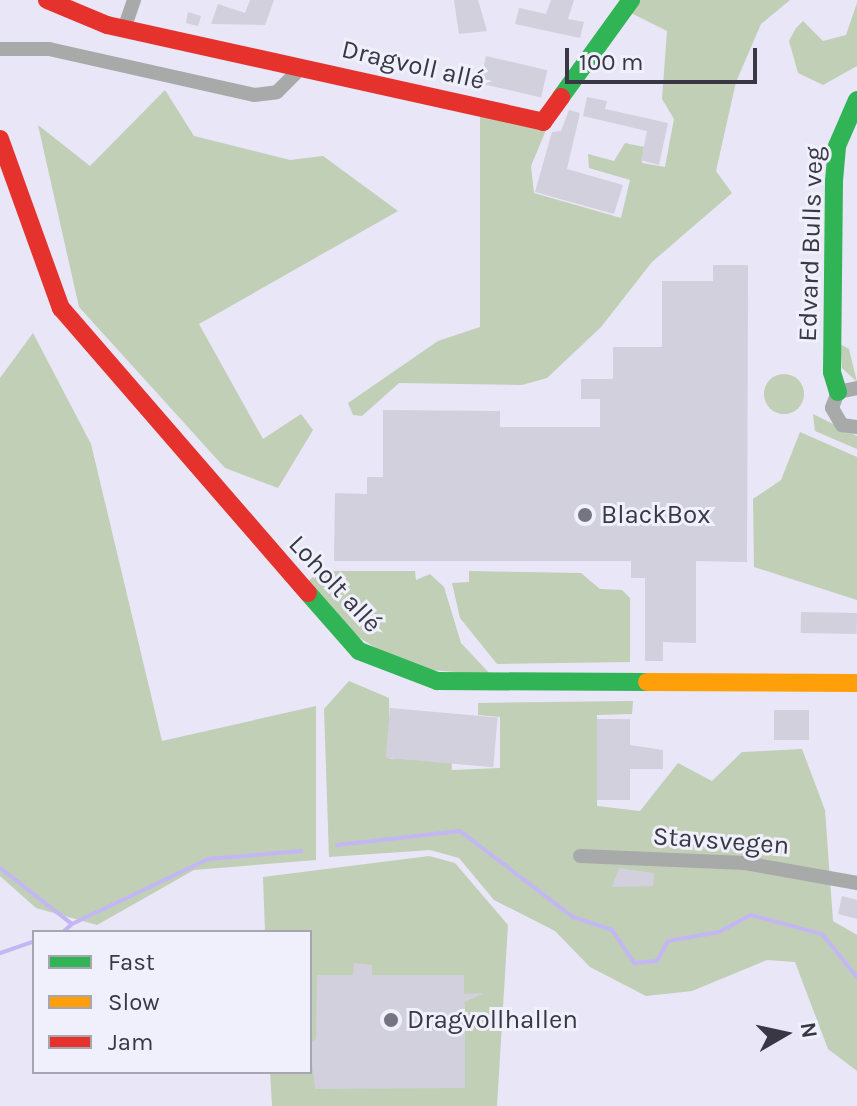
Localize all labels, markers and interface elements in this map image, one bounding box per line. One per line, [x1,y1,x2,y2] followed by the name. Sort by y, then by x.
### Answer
[569,32,761,82] scale bar
[338,33,488,97] street label: Dragvoll allé
[579,48,644,76] text: 100 m
[792,146,830,342] street label: Edvard Bulls veg
[601,499,710,531] place label: BlackBox
[576,506,594,524] marker: BlackBox
[282,529,388,639] street label: Loholt allé
[652,821,790,861] street label: Stavsvegen
[32,930,312,1074] legend
[108,948,155,976] text: Fast
[108,988,160,1016] text: Slow
[745,994,825,1074] north arrow
[407,1004,578,1036] place label: Dragvollhallen
[382,1011,400,1029] marker: Dragvollhallen
[795,1020,823,1040] text: N
[108,1028,153,1056] text: Jam

